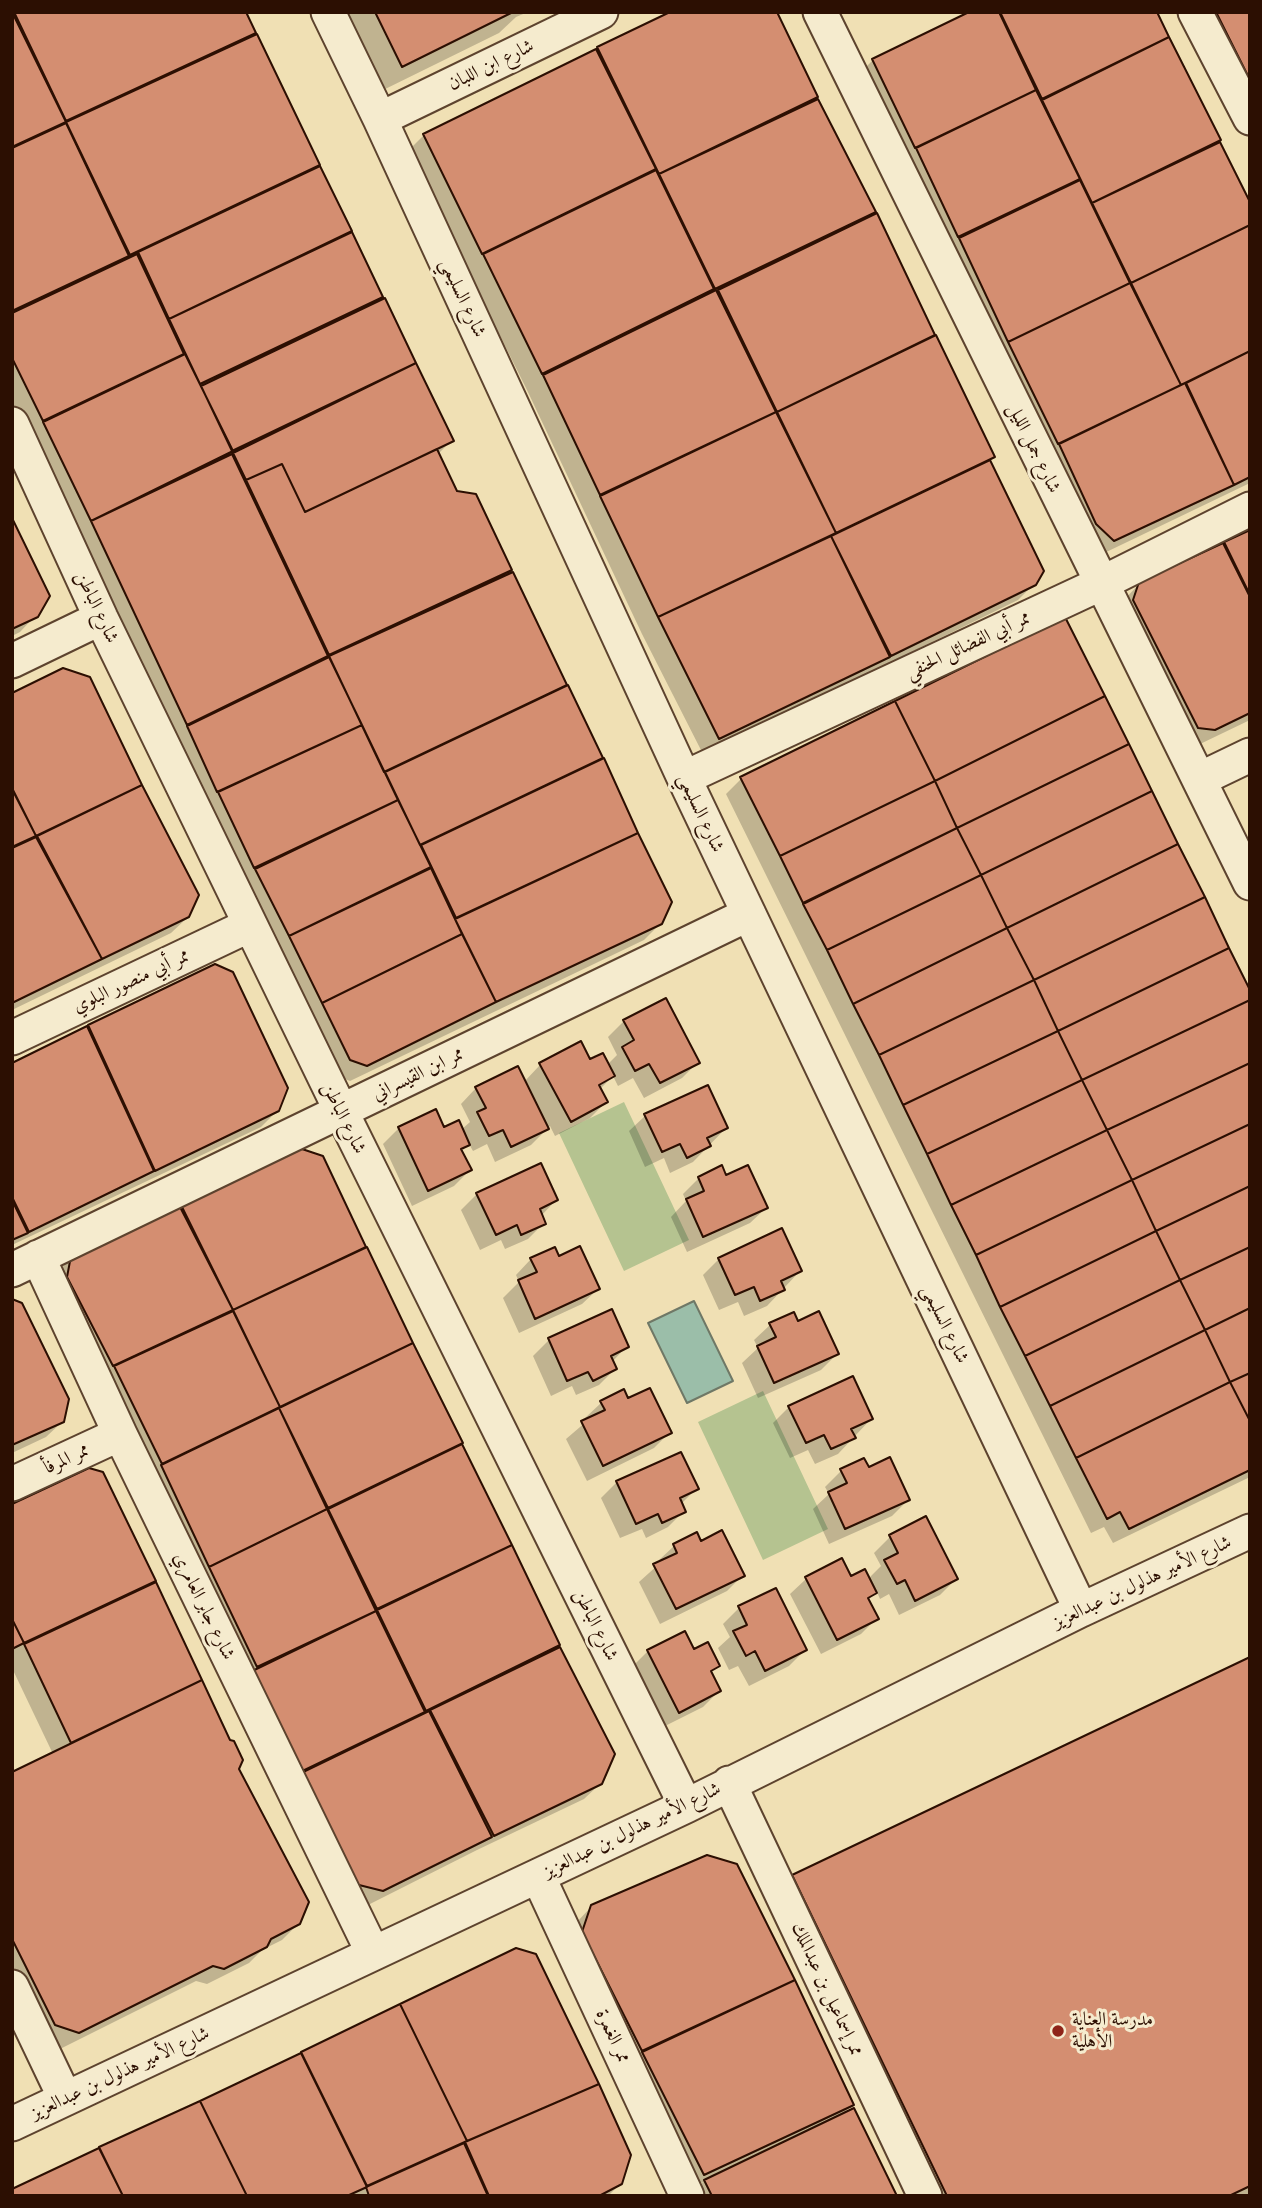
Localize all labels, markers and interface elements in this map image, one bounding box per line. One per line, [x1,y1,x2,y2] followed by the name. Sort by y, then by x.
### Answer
[444,34,538,96] street label: شارع ابن اللبان
[435,255,491,341] street label: شارع السليمي
[1002,399,1066,497] street label: شارع جمل الليل
[70,567,124,647] street label: شارع الباطن
[902,606,1034,684] street label: ممر أبي الفضائل الحنفي
[673,770,729,856] street label: شارع السليمي
[69,944,193,1018] street label: ممر أبي منصور البلوي
[369,1042,467,1106] street label: ممر ابن القيسراني
[317,1078,371,1158] street label: شارع الباطن
[916,1281,974,1367] street label: شارع السليمي
[39,1438,93,1480] street label: ممر المرفأ
[1049,1531,1235,1633] street label: شارع الأمير هذلول بن عبدالعزيز
[168,1548,240,1664] street label: شارع جابر العامري
[569,1585,623,1665] street label: شارع الباطن
[540,1777,724,1883] street label: شارع الأمير هذلول بن عبدالعزيز
[786,1919,868,2059] street label: ممر إسماعيل بن عبدالملك
[591,2005,635,2067] street label: ممر الغمرة
[1072,2009,1153,2053] place label: مدرسة العناية الأهلية
[27,2022,213,2124] street label: شارع الأمير هذلول بن عبدالعزيز
[1050,2023,1066,2039] marker: مدرسة العناية الأهلية

